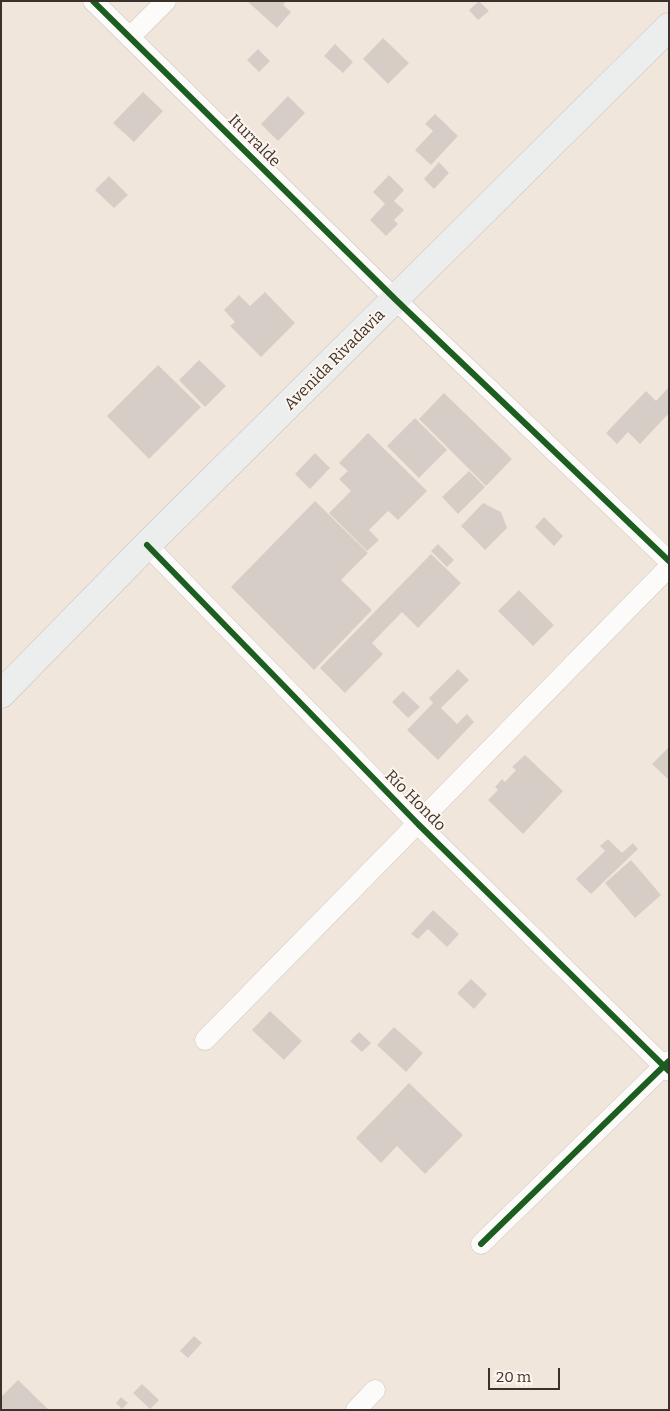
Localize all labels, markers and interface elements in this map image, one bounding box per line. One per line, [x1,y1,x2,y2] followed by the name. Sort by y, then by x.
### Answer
[224,111,284,171] street label: Iturralde
[281,306,389,414] street label: Avenida Rivadavia
[381,767,449,835] street label: Río Hondo
[490,1358,562,1390] scale bar
[496,1368,531,1386] text: 20 m

